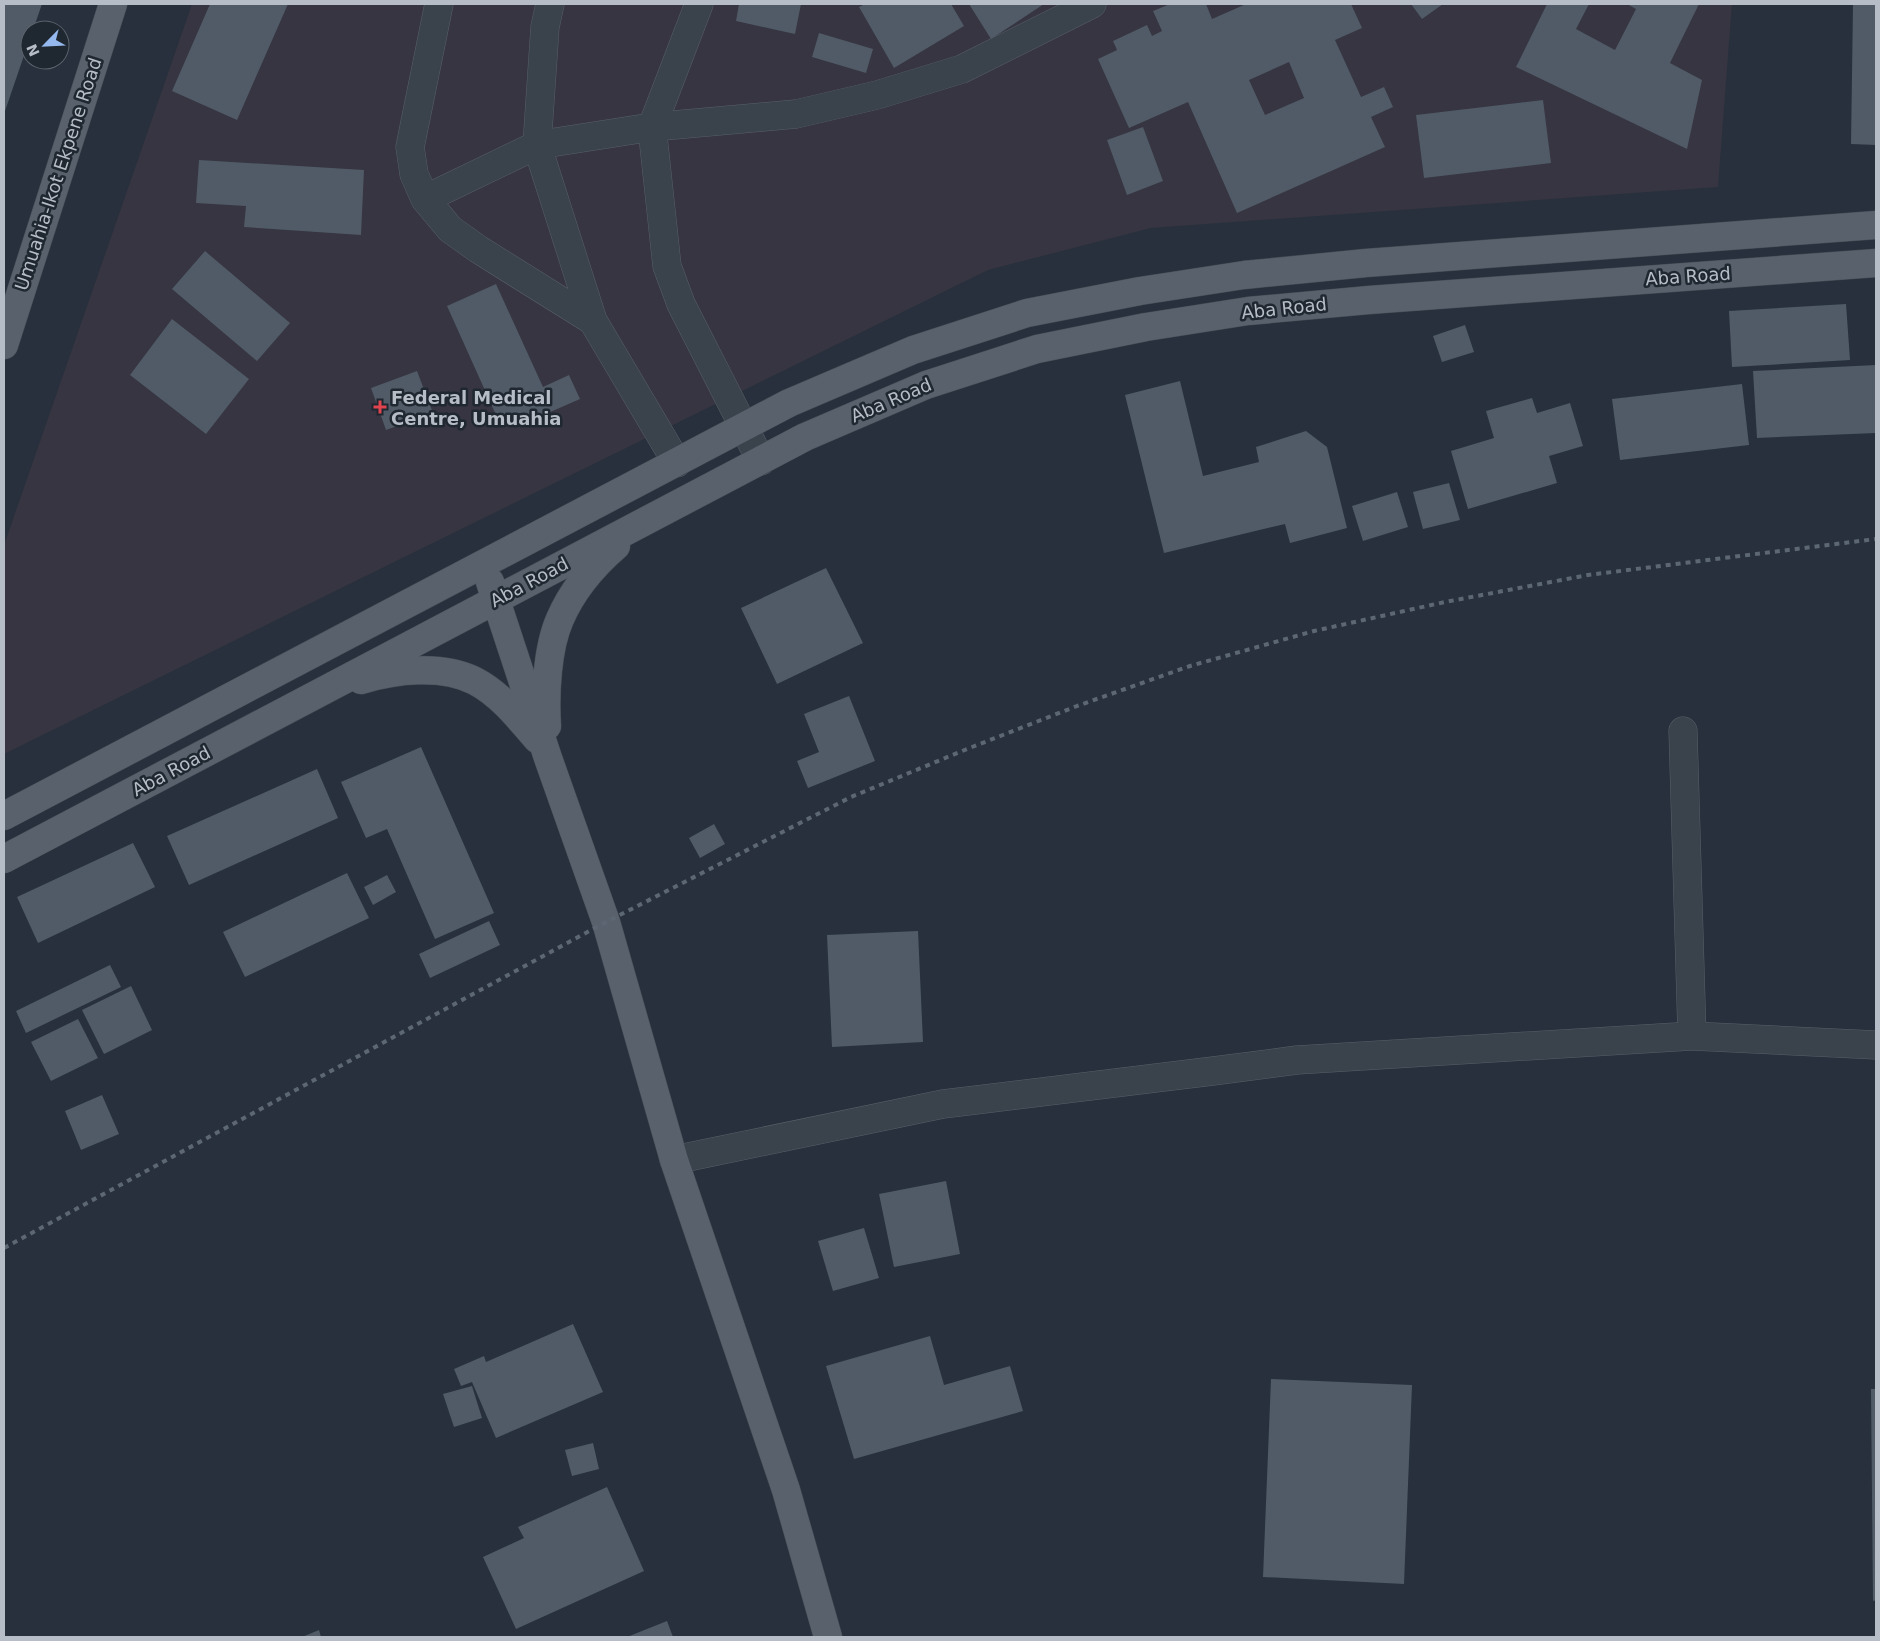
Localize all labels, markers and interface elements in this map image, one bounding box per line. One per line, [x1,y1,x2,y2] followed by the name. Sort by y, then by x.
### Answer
[20,20,70,70] north arrow
[23,42,43,59] text: N
[10,55,106,293] street label: Umuahia-Ikot Ekpene Road
[1645,263,1731,289] street label: Aba Road
[1240,293,1328,323] street label: Aba Road
[847,374,935,426] street label: Aba Road
[391,387,562,429] place label: Federal Medical Centre, Umuahia
[373,400,387,414] marker: Federal Medical Centre, Umuahia
[486,553,572,611] street label: Aba Road
[128,742,214,800] street label: Aba Road

